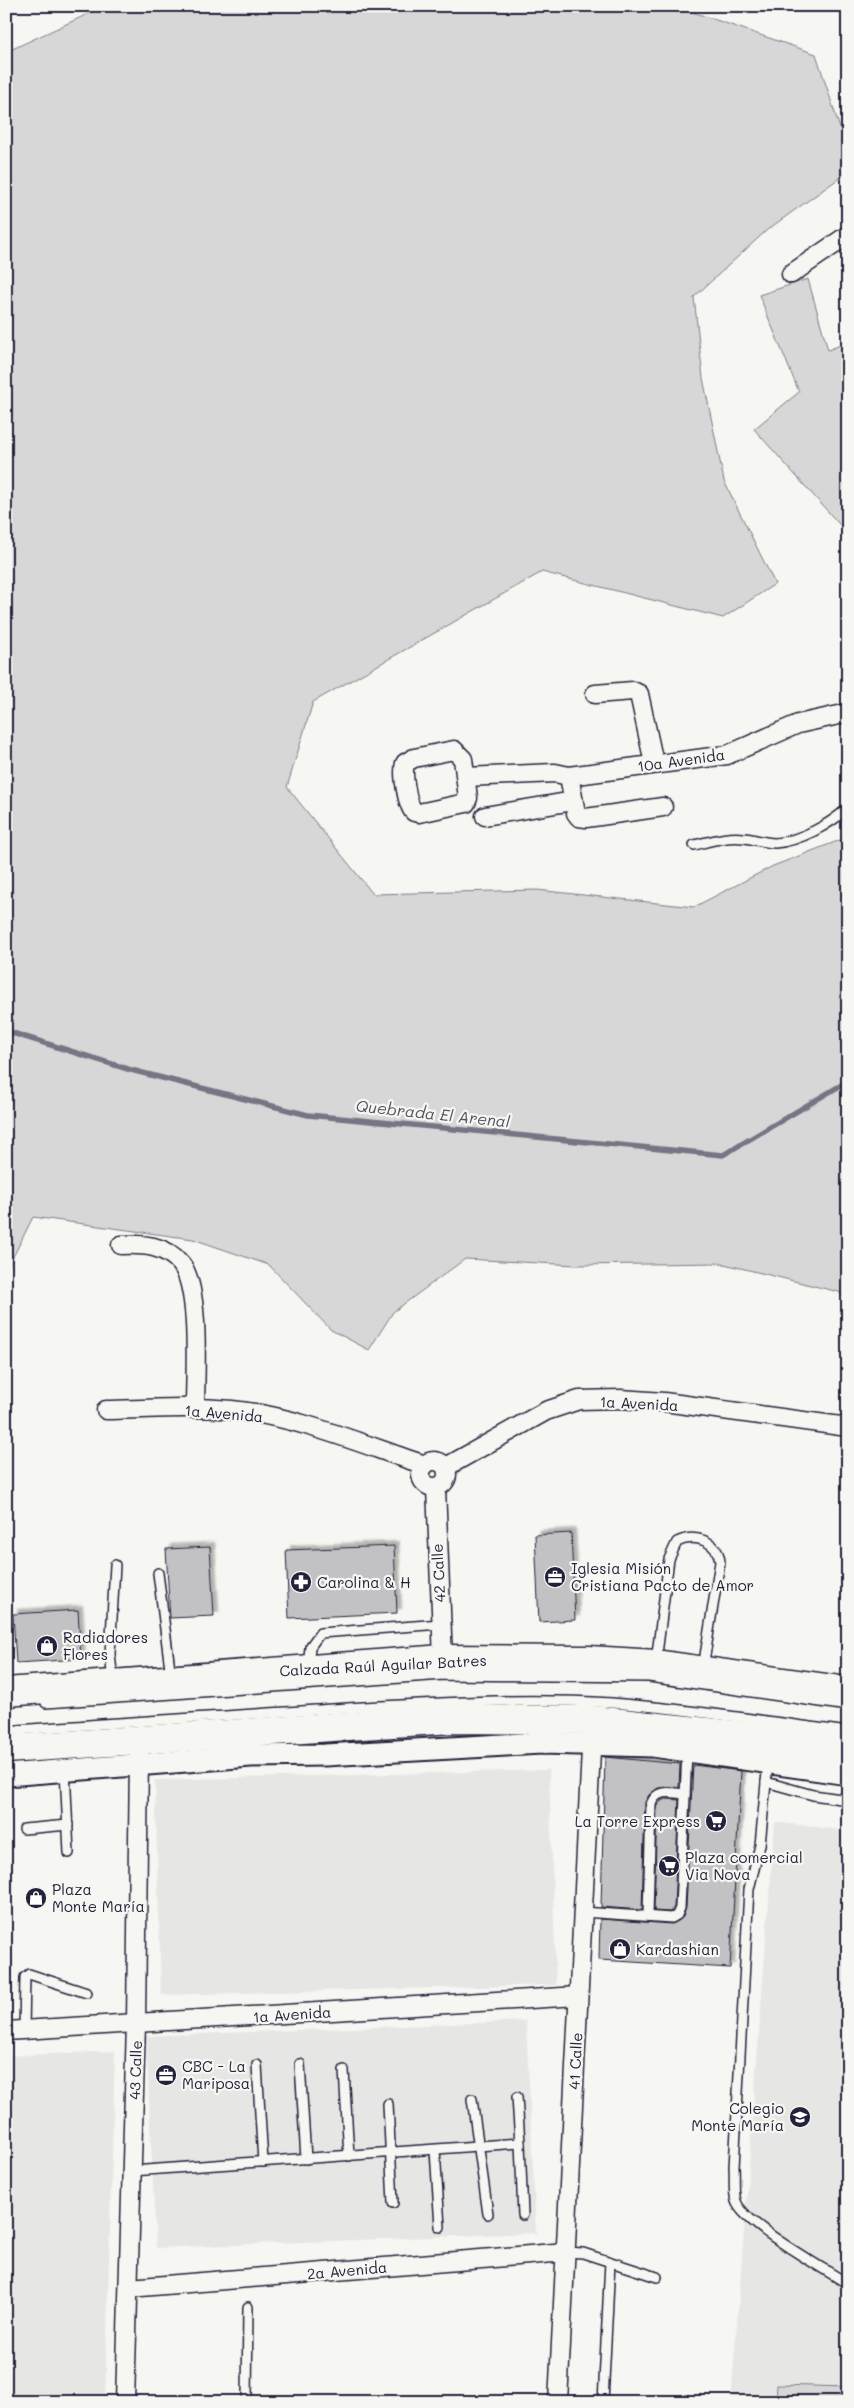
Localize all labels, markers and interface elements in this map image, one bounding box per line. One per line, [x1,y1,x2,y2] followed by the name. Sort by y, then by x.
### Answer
[636,744,726,776] street label: 10a Avenida
[355,1094,511,1132] water label: Quebrada El Arenal
[599,1391,679,1415] street label: 1a Avenida
[184,1400,264,1426] street label: 1a Avenida
[426,1543,450,1603] street label: 42 Calle
[571,1558,754,1595] place label: Iglesia Misión Cristiana Pacto de Amor
[543,1565,567,1589] office icon: Iglesia Misión Cristiana Pacto de Amor
[289,1570,313,1594] pharmacy icon: Carolina & H
[317,1572,411,1592] place label: Carolina & H
[63,1627,148,1664] place label: Radiadores Flores
[35,1634,59,1658] shop icon: Radiadores Flores
[279,1650,487,1680] street label: Calzada Raúl Aguilar Batres
[704,1809,728,1833] supermarket icon: La Torre Express
[575,1811,700,1831] place label: La Torre Express
[685,1847,803,1884] place label: Plaza comercial Via Nova
[657,1854,681,1878] supermarket icon: Plaza comercial Via Nova
[52,1879,145,1916] place label: Plaza Monte María
[24,1886,48,1910] shop icon: Plaza Monte María
[608,1937,632,1961] shop icon: Kardashian
[636,1939,719,1959] place label: Kardashian
[252,2001,332,2027] street label: 1a Avenida
[564,2032,586,2090] street label: 41 Calle
[124,2040,146,2100] street label: 43 Calle
[182,2056,250,2093] place label: CBC - La Mariposa
[154,2063,178,2087] office icon: CBC - La Mariposa
[691,2098,784,2135] place label: Colegio Monte María
[788,2105,812,2129] school or university icon: Colegio Monte María
[306,2257,388,2283] street label: 2a Avenida

